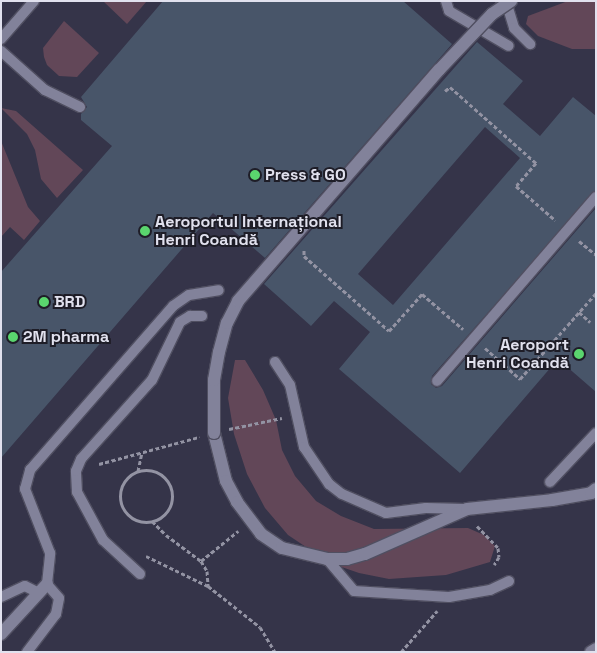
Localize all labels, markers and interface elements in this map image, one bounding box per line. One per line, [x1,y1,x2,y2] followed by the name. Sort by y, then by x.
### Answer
[265,165,346,185] place label: Press & GO
[249,169,261,181] marker: Press & GO
[155,212,342,250] place label: Aeroportul Internațional Henri Coandă
[139,225,151,237] marker: Aeroportul Internațional Henri Coandă
[54,292,85,312] place label: BRD
[38,296,50,308] marker: BRD
[23,327,109,347] place label: 2M pharma
[7,331,19,343] marker: 2M pharma
[466,335,569,373] place label: Aeroport Henri Coandă
[573,348,585,360] marker: Aeroport Henri Coandă

